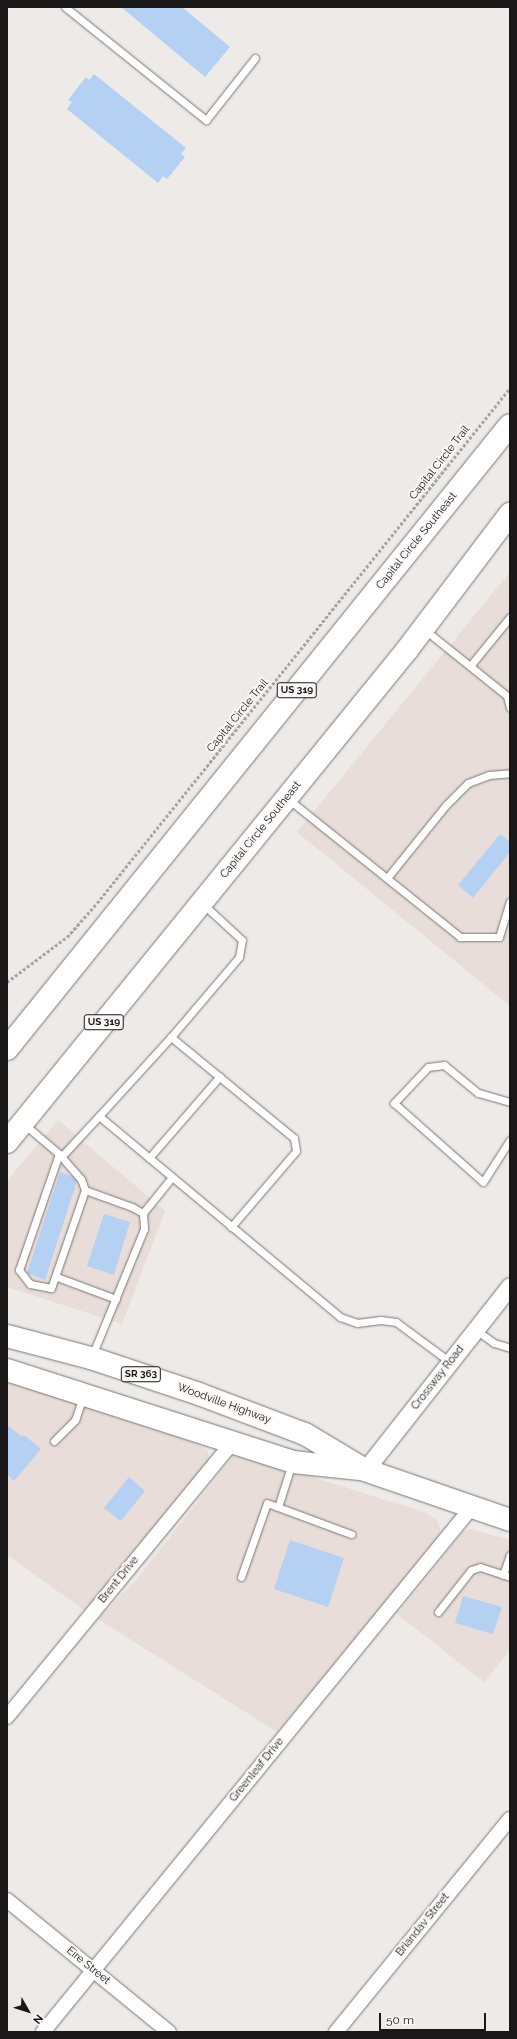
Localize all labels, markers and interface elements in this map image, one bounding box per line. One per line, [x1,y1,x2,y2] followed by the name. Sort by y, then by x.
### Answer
[407,423,473,503] street label: Capital Circle Trail
[374,490,460,592] street label: Capital Circle Southeast
[204,676,272,756] street label: Capital Circle Trail
[276,682,318,698] road number: US 319
[218,779,304,881] street label: Capital Circle Southeast
[83,1014,125,1030] road number: US 319
[409,1343,467,1413] street label: Crossway Road
[120,1366,162,1382] road number: SR 363
[176,1381,272,1427] street label: Woodville Highway
[96,1554,142,1606] street label: Brent Drive
[227,1735,287,1805] street label: Greenleaf Drive
[393,1891,453,1959] street label: Briandav Street
[63,1944,113,1988] street label: Eire Street
[8,1991,48,2031] north arrow
[381,2005,488,2031] scale bar
[30,2012,45,2026] text: N
[386,2013,414,2027] text: 50 m

